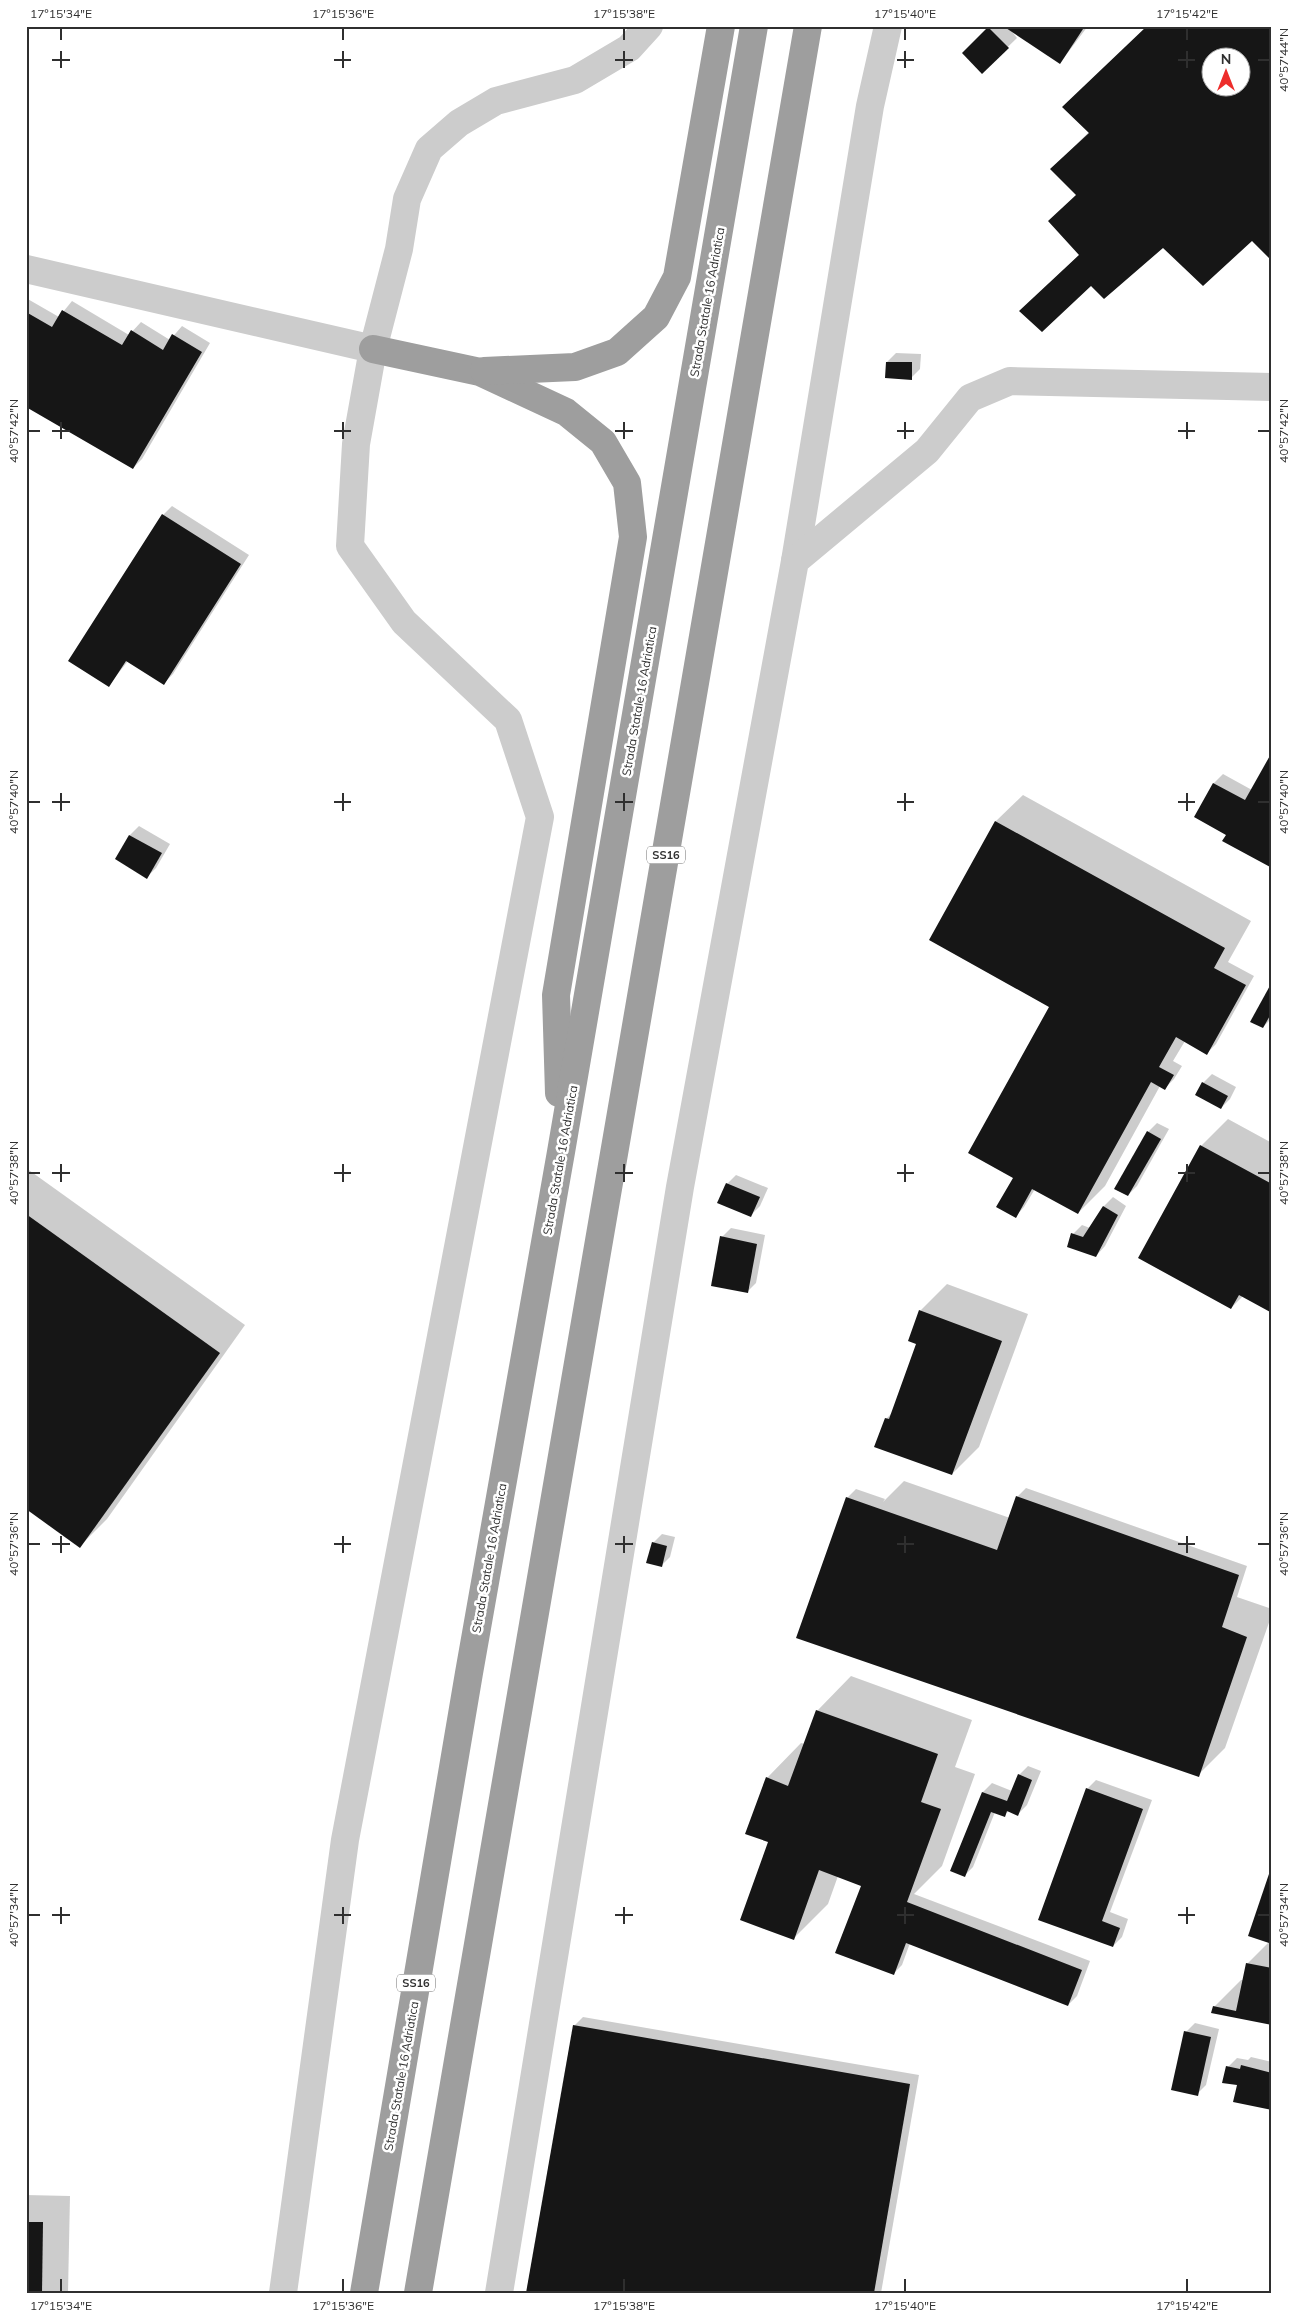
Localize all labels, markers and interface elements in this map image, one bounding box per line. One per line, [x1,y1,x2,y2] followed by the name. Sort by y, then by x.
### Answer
[30,6,92,21] text: 17°15'34"E
[312,6,374,21] text: 17°15'36"E
[593,6,655,21] text: 17°15'38"E
[874,6,936,21] text: 17°15'40"E
[1156,6,1218,21] text: 17°15'42"E
[1276,28,1291,92] text: 40°57'44"N
[1200,48,1250,98] north arrow
[1221,50,1231,68] text: N
[686,226,728,378] street label: Strada Statale 16 Adriatica
[6,399,21,463] text: 40°57'42"N
[1276,399,1291,463] text: 40°57'42"N
[618,625,660,777] street label: Strada Statale 16 Adriatica
[6,770,21,834] text: 40°57'40"N
[1276,770,1291,834] text: 40°57'40"N
[647,846,685,864] road number: SS16
[539,1084,581,1236] street label: Strada Statale 16 Adriatica
[6,1141,21,1205] text: 40°57'38"N
[1276,1141,1291,1205] text: 40°57'38"N
[468,1482,510,1634] street label: Strada Statale 16 Adriatica
[6,1512,21,1576] text: 40°57'36"N
[1276,1512,1291,1576] text: 40°57'36"N
[6,1883,21,1947] text: 40°57'34"N
[1276,1883,1291,1947] text: 40°57'34"N
[397,1975,435,1992] road number: SS16
[380,2000,422,2152] street label: Strada Statale 16 Adriatica
[30,2298,92,2313] text: 17°15'34"E
[312,2298,374,2313] text: 17°15'36"E
[593,2298,655,2313] text: 17°15'38"E
[874,2298,936,2313] text: 17°15'40"E
[1156,2298,1218,2313] text: 17°15'42"E

